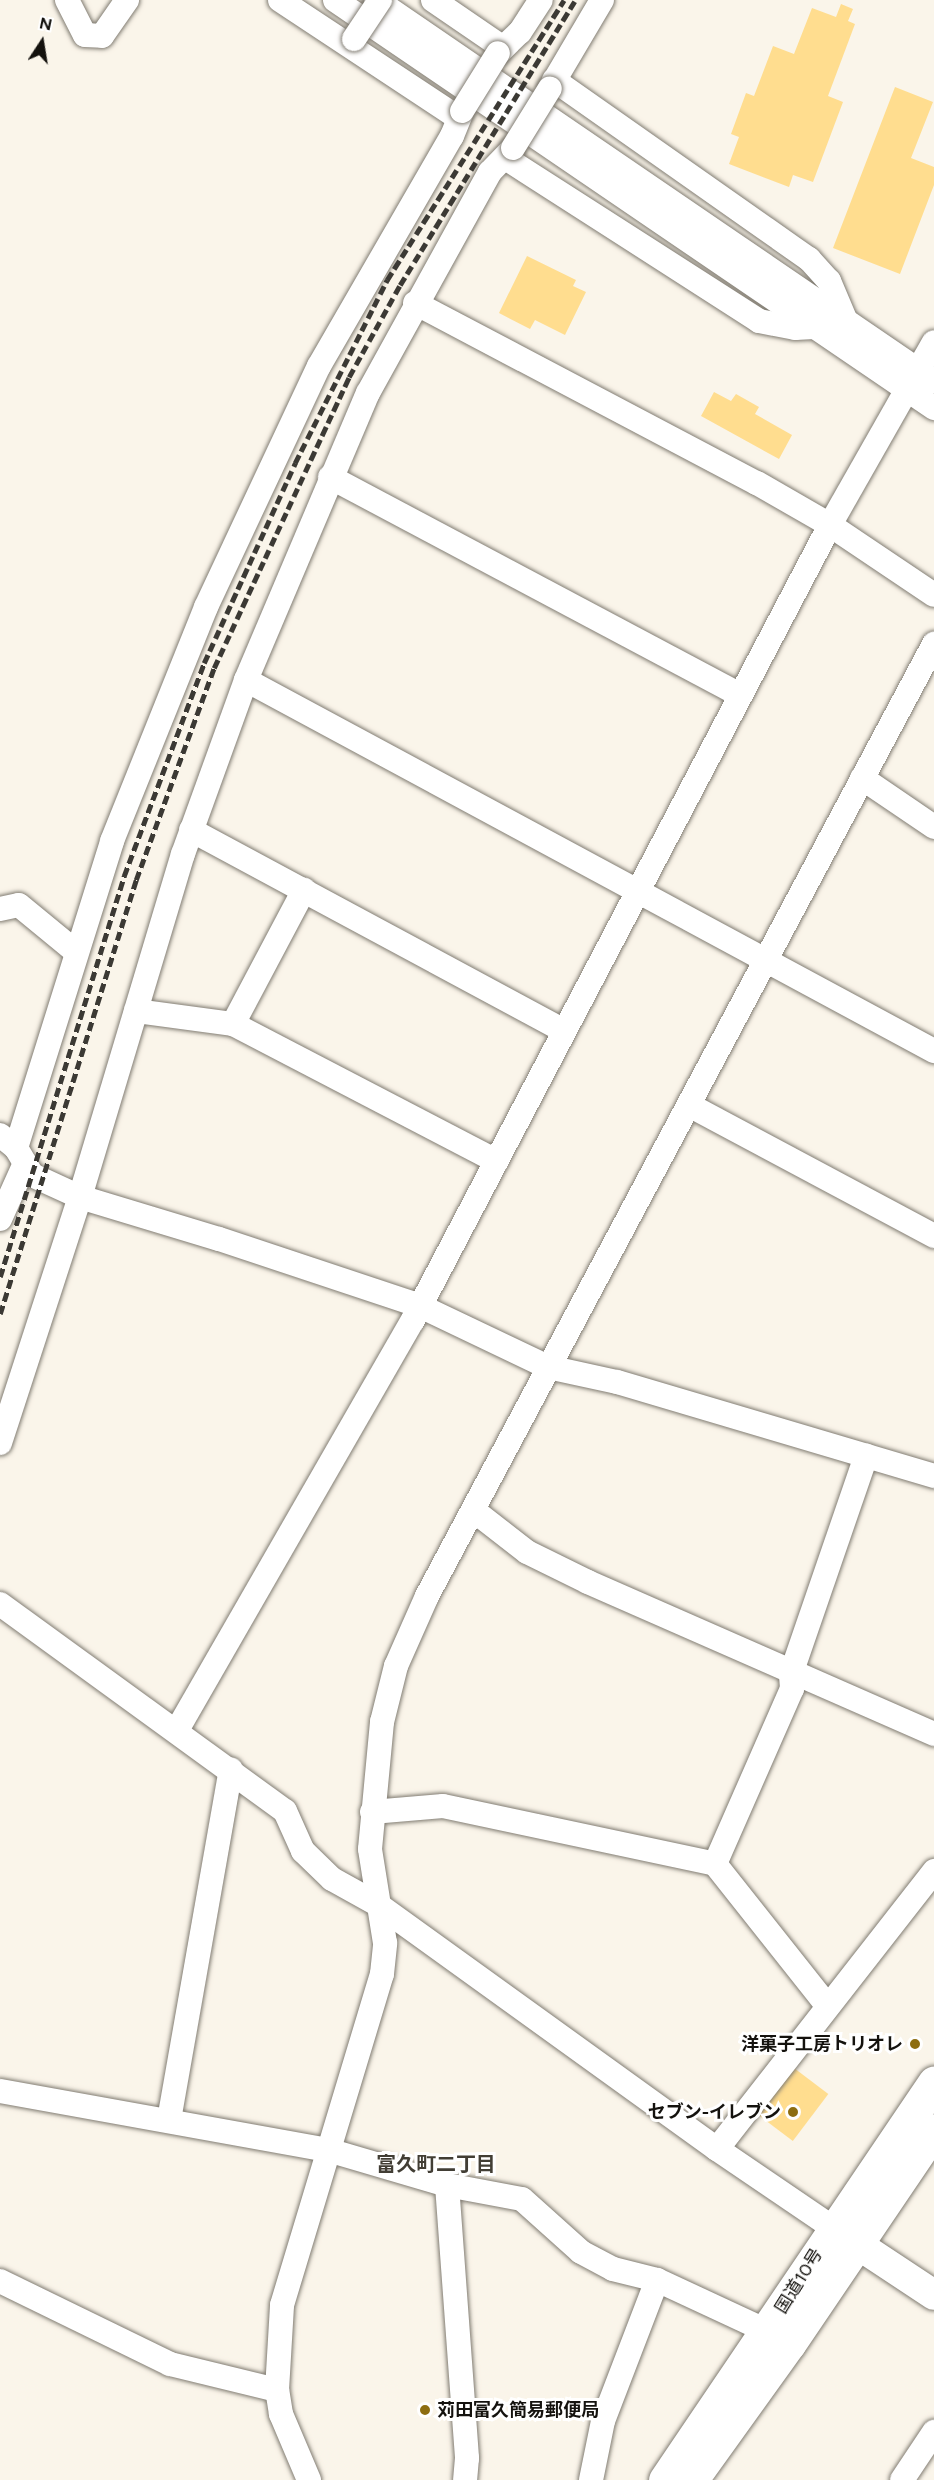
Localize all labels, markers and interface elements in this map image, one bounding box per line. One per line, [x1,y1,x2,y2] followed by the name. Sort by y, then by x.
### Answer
[12,12,72,72] north arrow
[38,13,54,34] text: N
[741,2033,903,2055] place label: 洋菓子工房トリオレ
[908,2037,922,2051] marker: 洋菓子工房トリオレ
[648,2101,781,2123] place label: セブン-イレブン
[786,2105,800,2119] marker: セブン-イレブン
[376,2152,496,2176] district label: 富久町二丁目
[771,2244,827,2318] street label: 国道10号
[437,2399,599,2421] place label: 苅田富久簡易郵便局
[418,2403,432,2417] marker: 苅田富久簡易郵便局

